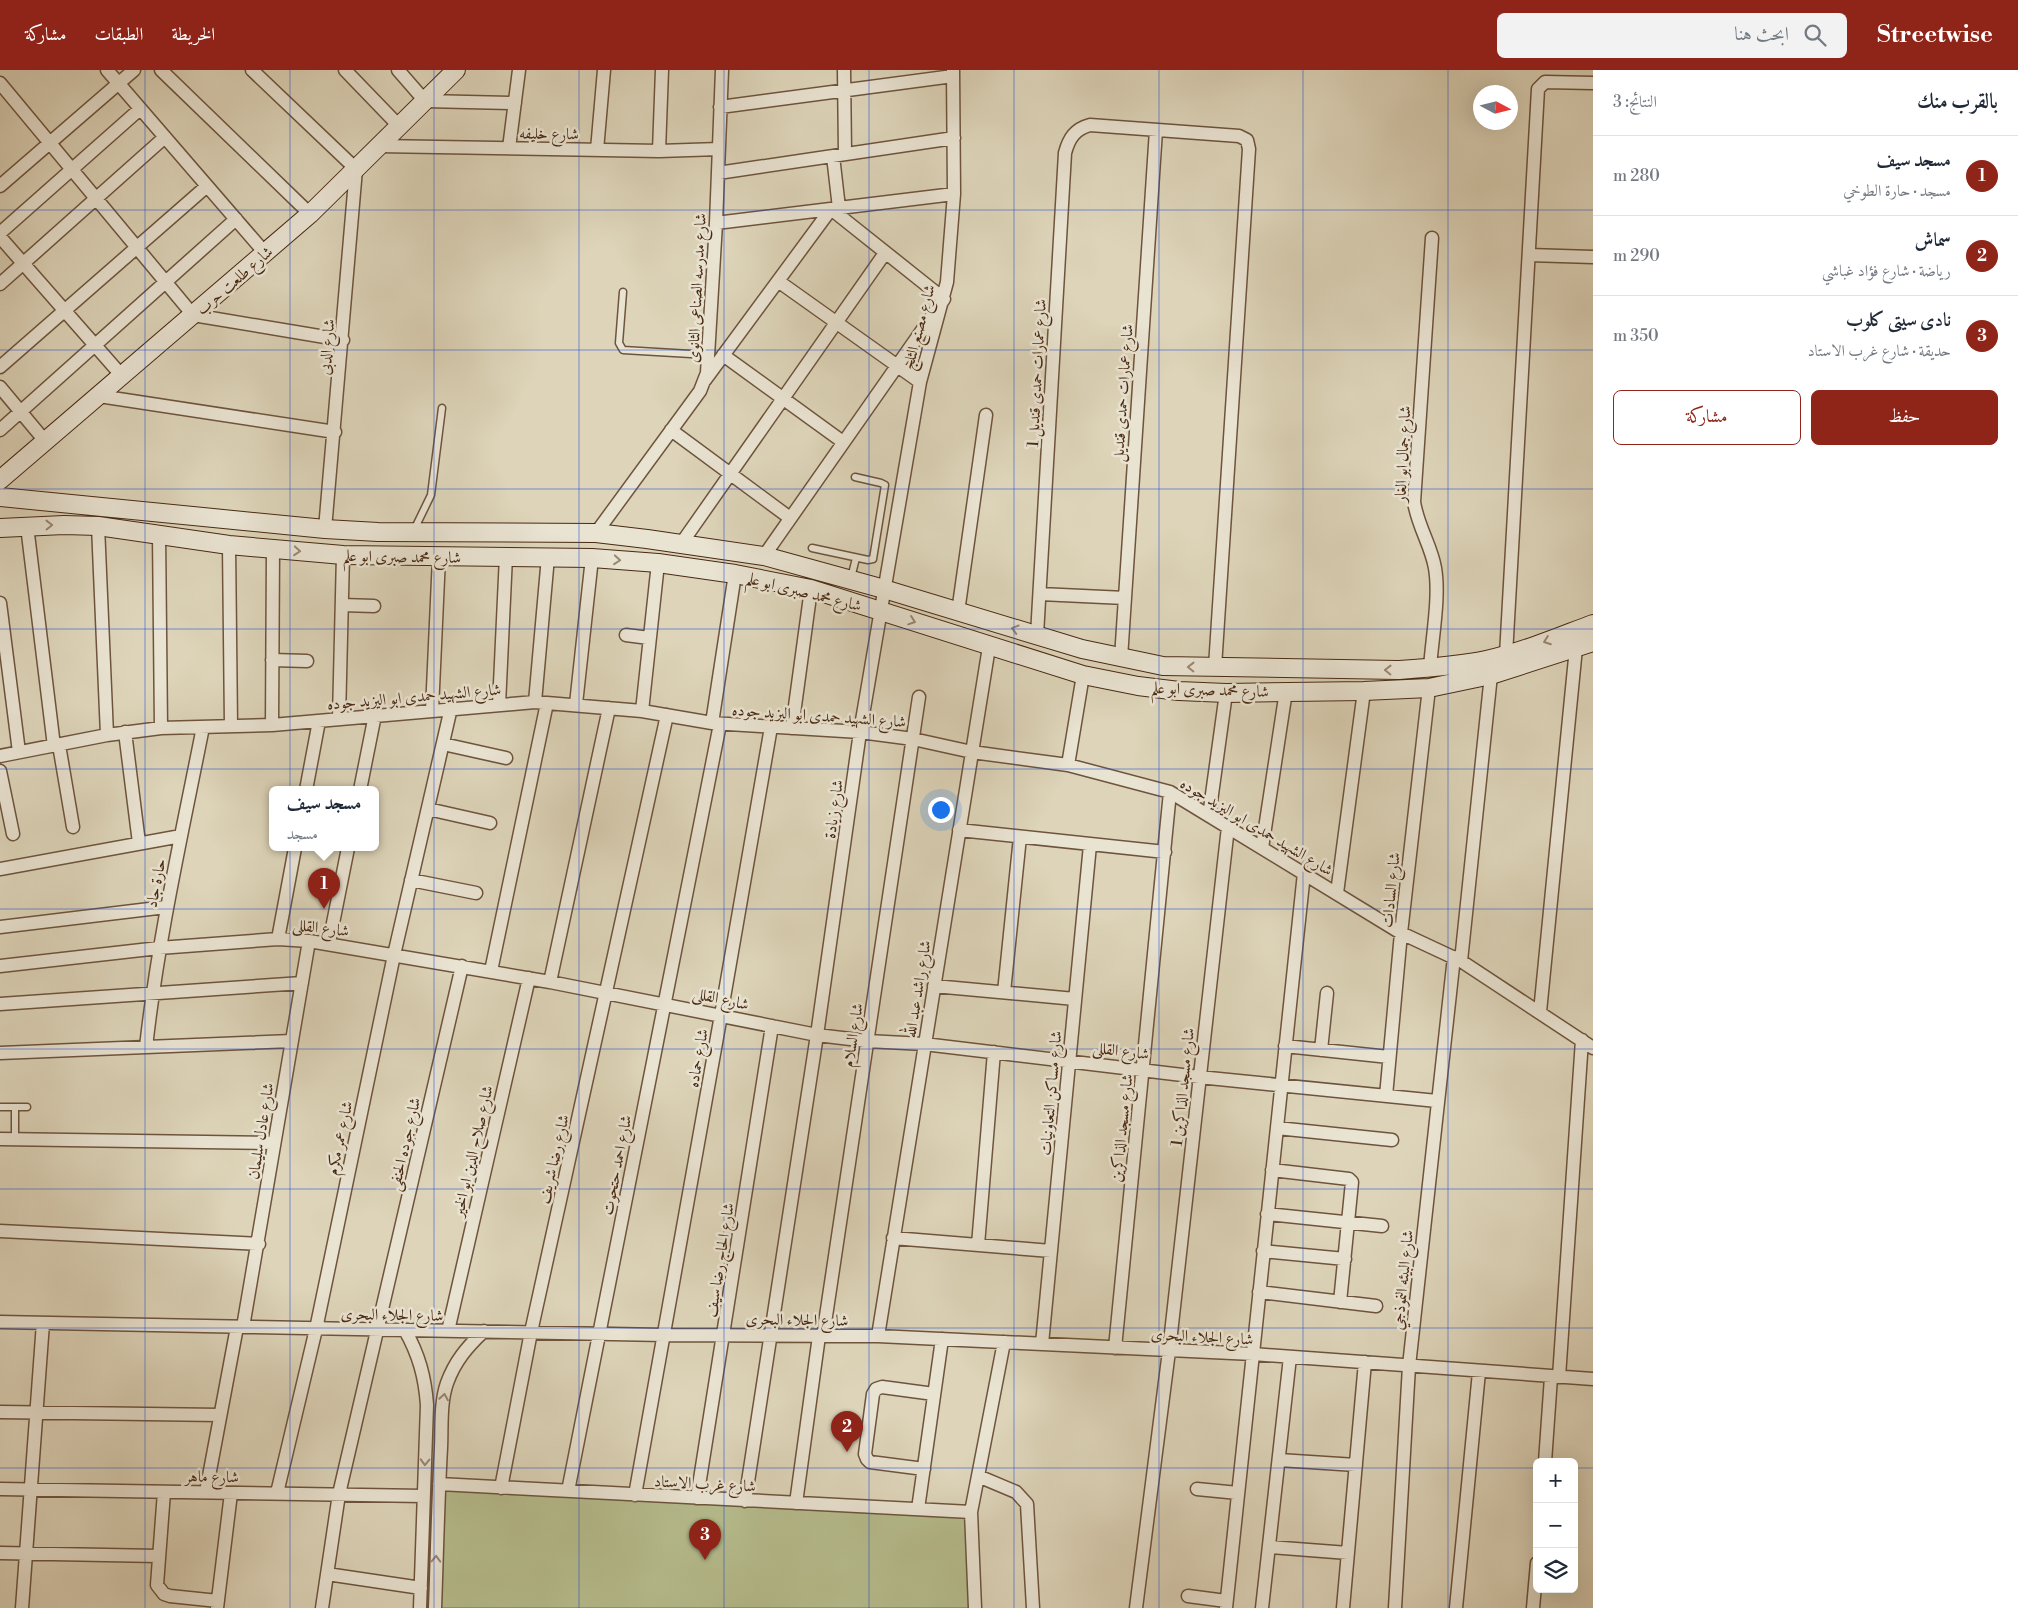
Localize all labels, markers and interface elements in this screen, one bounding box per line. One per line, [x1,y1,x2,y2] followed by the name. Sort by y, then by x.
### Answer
[1497,13,1847,58] search box
[1877,20,1993,50] text: Streetwise
[1801,21,1829,49] icon: search
[1734,22,1789,46] text: ابحث هنا
[25,23,66,46] text: مشاركة
[94,23,143,46] text: الطبقات
[171,23,215,46] text: الخريطة
[1473,85,1518,130] north arrow
[1917,89,1998,115] text: بالقرب منك
[1613,92,1657,112] text: النتائج: 3
[519,123,579,148] street label: شارع خليفه
[1876,148,1951,172] text: مسجد سيف
[1613,166,1660,186] text: 280 m
[1978,166,1986,186] text: 1
[1843,181,1951,201] text: مسجد · حارة الطوخي
[683,213,714,364] street label: شارع مدرسه الصناعى الثانوى
[1915,228,1951,252] text: سماش
[192,242,279,322] street label: شارع طلعت حرب
[1613,246,1660,266] text: 290 m
[1977,246,1987,266] text: 2
[1822,261,1951,281] text: رياضة · شارع فؤاد غباشي
[898,282,945,373] street label: شارع مصنع الثلج
[1023,298,1054,448] street label: شارع عمارات حمدى قنديل 1
[1846,308,1951,332] text: نادى سيتى كلوب
[315,318,342,376] street label: شارع الدبى
[1108,323,1141,463] street label: شارع عمارات حمدى قنديل
[1613,326,1659,346] text: 350 m
[1977,326,1987,346] text: 3
[1807,341,1951,361] text: حديقة · شارع غرب الاستاد
[1613,390,1801,445] button: مشاركة
[1811,390,1998,445] button: حفظ
[1390,405,1419,505] street label: شارع جمال ابو الغار
[45,520,53,530] one-way arrow
[293,545,301,556] one-way arrow
[343,546,461,574] street label: شارع محمد صبرى ابو علم
[613,554,621,565] one-way arrow
[742,568,864,622] street label: شارع محمد صبرى ابو علم
[907,615,916,625] one-way arrow
[1011,624,1020,635] one-way arrow
[1543,635,1552,645] one-way arrow
[1187,661,1195,672] one-way arrow
[1384,665,1392,675] one-way arrow
[1150,678,1269,708] street label: شارع محمد صبرى ابو علم
[326,679,502,718] street label: شارع الشهيد حمدى ابو اليزيد جوده
[731,700,907,735] street label: شارع الشهيد حمدى ابو اليزيد جوده
[1175,773,1337,883] street label: شارع الشهيد حمدى ابو اليزيد جوده
[820,778,851,840] street label: شارع زيادة
[269,786,379,851] popup
[287,791,361,815] text: مسجد سيف
[928,797,954,823] your location
[287,824,318,844] text: مسجد
[1377,851,1408,929] street label: شارع السادات
[141,857,171,909] street label: حارة جاد
[308,868,340,909] pin: 1
[291,915,350,944] street label: شارع القللى
[897,938,939,1040] street label: شارع راشد عبد الله
[690,983,751,1018] street label: شارع القللى
[838,1002,872,1069] street label: شارع السلام
[683,1027,716,1090] street label: شارع حماده
[1167,1027,1202,1148] street label: شارع مسجد الذاكرين 1
[1036,1030,1069,1157] street label: شارع مساكن التعاونيات
[1091,1038,1150,1067] street label: شارع القللى
[1106,1073,1141,1184] street label: شارع مسجد الذاكرين
[243,1081,281,1181] street label: شارع عادل سليمان
[448,1083,502,1222] street label: شارع صلاح الدين ابو الخير
[385,1096,428,1194] street label: شارع جوده الحنفى
[322,1099,361,1178] street label: شارع عمر مكرم
[534,1113,577,1206] street label: شارع رضا شريف
[597,1113,639,1218] street label: شارع احمد حتحوت
[701,1201,743,1320] street label: شارع الحاج رضا سيف
[1388,1229,1421,1331] street label: شارع البيئه النموذجي
[340,1304,444,1329] street label: شارع الجلاء البحرى
[745,1309,849,1334] street label: شارع الجلاء البحرى
[1150,1324,1254,1353] street label: شارع الجلاء البحرى
[439,1393,449,1401] one-way arrow
[831,1411,863,1452] pin: 2
[419,1458,430,1466] one-way arrow
[1533,1458,1578,1593] map controls
[1533,1458,1578,1503] button: +
[183,1466,239,1490] street label: شارع ماهر
[653,1471,756,1500] street label: شارع غرب الاستاد
[1533,1503,1578,1548] button: −
[689,1519,721,1560] pin: 3
[1533,1548,1578,1593] button: layers
[431,1555,442,1563] one-way arrow

